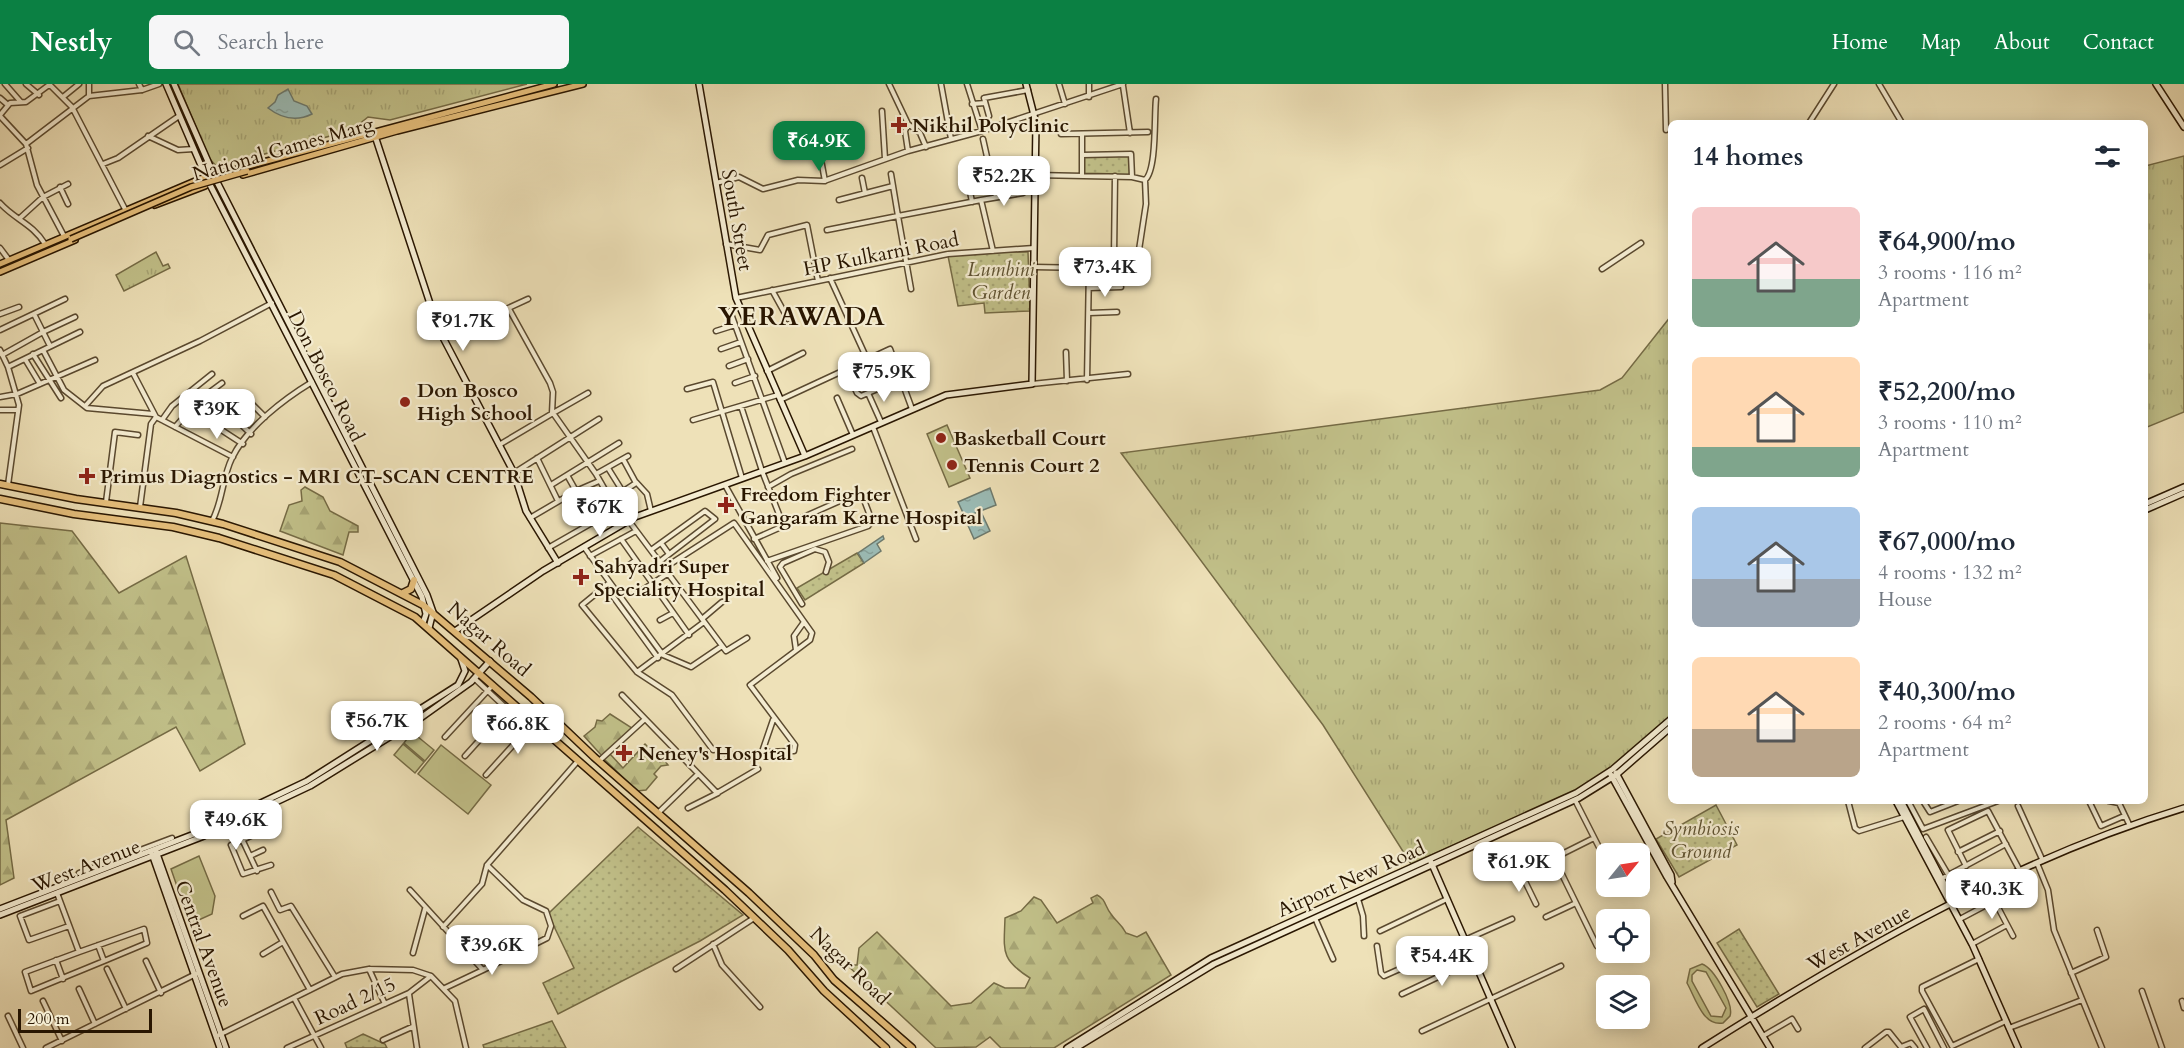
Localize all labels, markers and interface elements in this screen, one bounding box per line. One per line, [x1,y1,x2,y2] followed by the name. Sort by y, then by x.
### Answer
[149,15,569,69] search box
[30,23,113,61] text: Nestly
[170,26,203,59] icon: search
[218,27,324,57] text: Search here
[1832,28,1888,57] text: Home
[1921,28,1961,57] text: Map
[1994,28,2050,57] text: About
[2083,28,2154,57] text: Contact
[189,110,378,188] street label: National Games Marg
[912,112,1069,139] place label: Nikhil Polyclinic
[890,116,908,134] marker: Nikhil Polyclinic
[770,121,868,172] pin: ₹64.9K
[787,127,851,154] text: ₹64.9K
[1692,139,1803,174] text: 14 homes
[2091,140,2124,173] icon: filters
[955,156,1053,207] pin: ₹52.2K
[972,162,1036,189] text: ₹52.2K
[715,167,759,274] street label: South Street
[1878,224,2015,259] text: ₹64,900/mo
[801,226,961,282] street label: HP Kulkarni Road
[1740,231,1812,303] icon: home
[1056,247,1154,298] pin: ₹73.4K
[1073,253,1137,280] text: ₹73.4K
[967,256,1035,306] park label: Lumbini Garden
[1878,259,2022,286] text: 3 rooms · 116 m²
[1878,286,1969,313] text: Apartment
[718,299,886,334] district label: YERAWADA
[414,301,512,352] pin: ₹91.7K
[281,306,371,447] street label: Don Bosco Road
[431,307,495,334] text: ₹91.7K
[835,352,933,403] pin: ₹75.9K
[852,358,916,385] text: ₹75.9K
[1878,374,2015,409] text: ₹52,200/mo
[417,377,533,427] place label: Don Bosco High School
[1740,381,1812,453] icon: home
[181,389,253,440] pin: ₹39K
[193,395,241,422] text: ₹39K
[398,395,412,409] marker: Don Bosco High School
[1878,409,2022,436] text: 3 rooms · 110 m²
[953,425,1106,452] place label: Basketball Court
[934,431,948,445] marker: Basketball Court
[1878,436,1969,463] text: Apartment
[964,452,1099,479] place label: Tennis Court 2
[945,458,959,472] marker: Tennis Court 2
[100,463,534,490] place label: Primus Diagnostics - MRI CT-SCAN CENTRE
[78,467,96,485] marker: Primus Diagnostics - MRI CT-SCAN CENTRE
[740,481,982,531] place label: Freedom Fighter Gangaram Karne Hospital
[564,487,636,538] pin: ₹67K
[576,493,624,520] text: ₹67K
[717,496,735,514] marker: Freedom Fighter Gangaram Karne Hospital
[1878,524,2015,559] text: ₹67,000/mo
[1740,531,1812,603] icon: home
[594,553,765,603] place label: Sahyadri Super Speciality Hospital
[1878,559,2022,586] text: 4 rooms · 132 m²
[572,568,590,586] marker: Sahyadri Super Speciality Hospital
[1878,586,1932,613] text: House
[442,595,537,683] street label: Nagar Road
[1878,674,2015,709] text: ₹40,300/mo
[1740,681,1812,753] icon: home
[328,701,426,752] pin: ₹56.7K
[469,704,567,755] pin: ₹66.8K
[345,707,409,734] text: ₹56.7K
[1878,709,2011,736] text: 2 rooms · 64 m²
[486,710,550,737] text: ₹66.8K
[1878,736,1969,763] text: Apartment
[638,740,792,767] place label: Neney's Hospital
[615,744,633,762] marker: Neney's Hospital
[187,800,285,851] pin: ₹49.6K
[204,806,268,833] text: ₹49.6K
[1663,815,1740,865] park label: Symbiosis Ground
[27,833,144,899] street label: West Avenue
[1273,834,1429,924] street label: Airport New Road
[1470,842,1568,893] pin: ₹61.9K
[1596,843,1650,897] north arrow
[1596,843,1650,1029] map controls
[1487,848,1551,875] text: ₹61.9K
[1943,869,2041,920] pin: ₹40.3K
[1960,875,2024,902] text: ₹40.3K
[169,877,239,1011] street label: Central Avenue
[1802,898,1916,978] street label: West Avenue
[1596,909,1650,963] button: locate
[804,921,896,1011] street label: Nagar Road
[443,925,541,976] pin: ₹39.6K
[460,931,524,958] text: ₹39.6K
[1393,936,1491,987] pin: ₹54.4K
[1410,942,1474,969] text: ₹54.4K
[310,970,400,1032] street label: Road 2/15
[1596,975,1650,1029] button: layers
[18,1006,152,1034] scale bar
[27,1008,69,1030] text: 200 m

